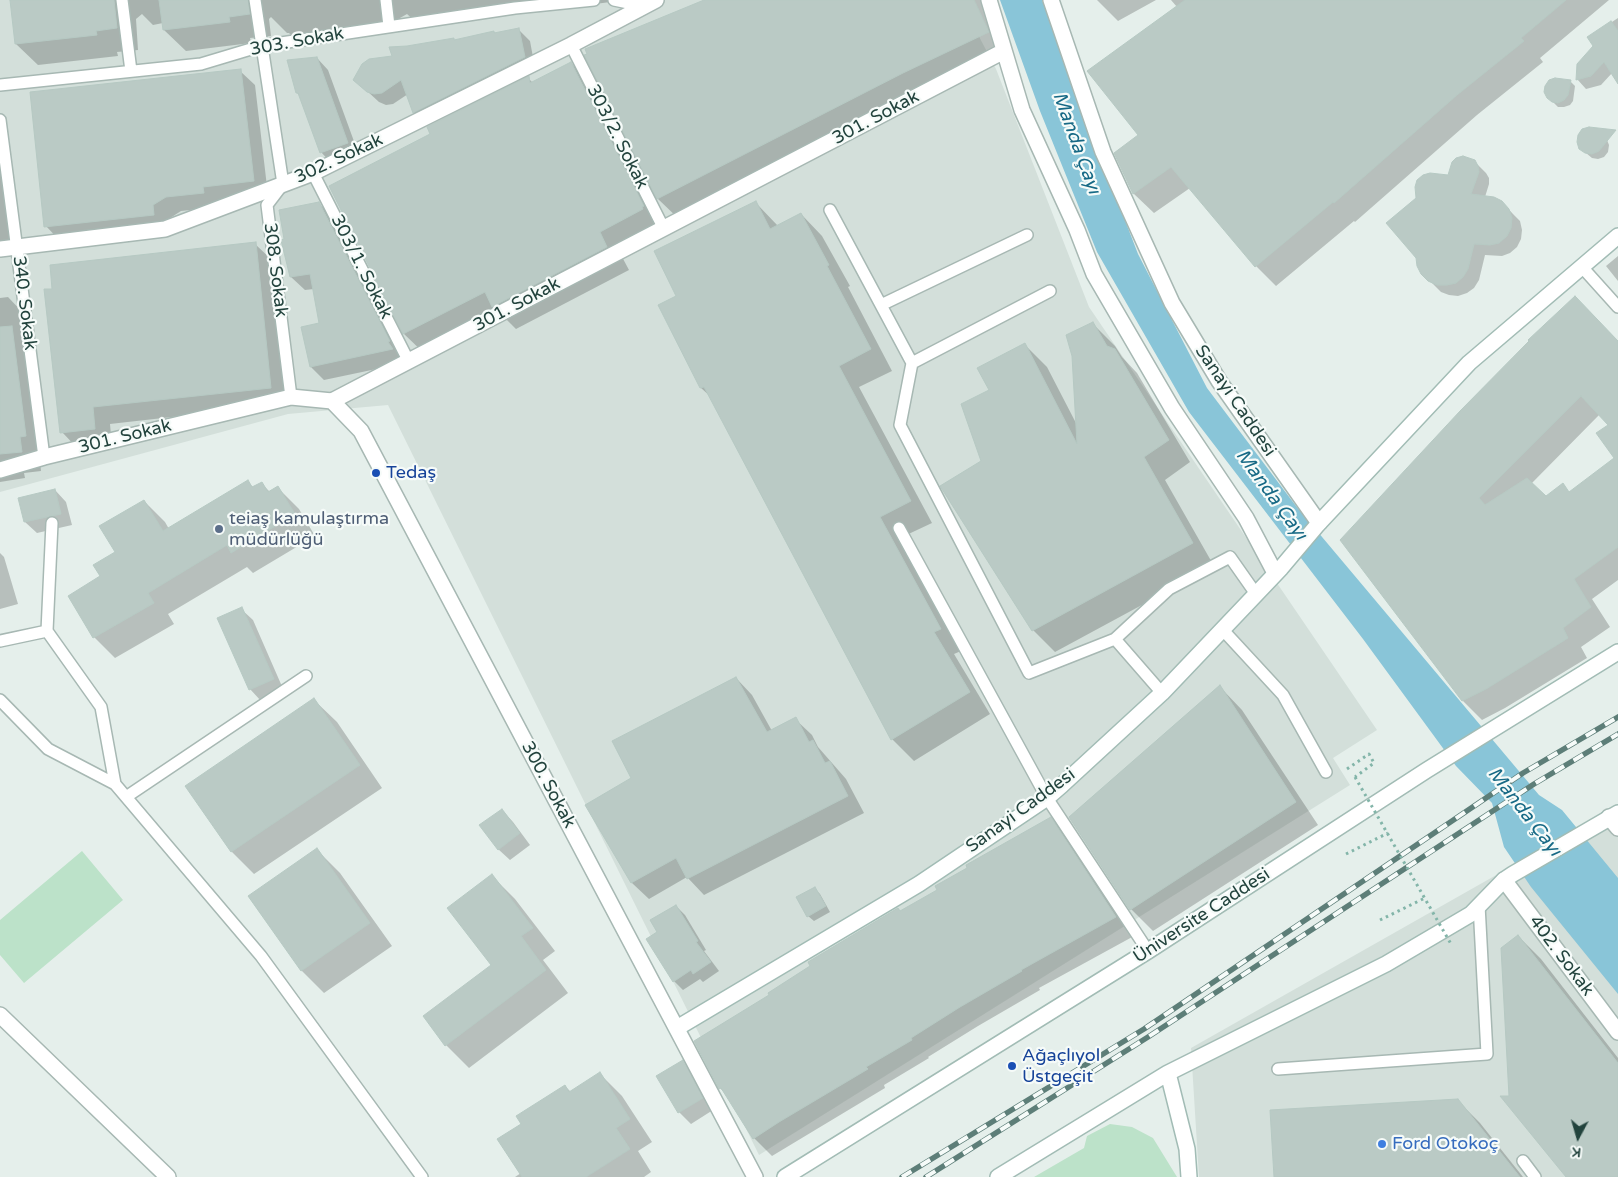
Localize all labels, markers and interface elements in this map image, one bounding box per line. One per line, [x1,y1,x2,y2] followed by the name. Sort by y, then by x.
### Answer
[248,23,346,61] street label: 303. Sokak
[581,81,653,193] street label: 303/2. Sokak
[829,86,923,150] street label: 301. Sokak
[1047,89,1105,197] water label: Manda Çayı
[291,129,387,189] street label: 302. Sokak
[325,211,397,323] street label: 303/1. Sokak
[259,222,291,318] street label: 308. Sokak
[8,255,40,351] street label: 340. Sokak
[470,273,564,337] street label: 301. Sokak
[1190,341,1280,461] street label: Sanayi Caddesi
[76,415,174,459] street label: 301. Sokak
[1230,445,1312,545] water label: Manda Çayı
[386,462,436,484] place label: Tedaş
[370,467,382,479] marker: Tedaş
[229,508,389,550] place label: teiaş kamulaştırma müdürlüğü
[213,523,225,535] marker: teiaş kamulaştırma müdürlüğü
[516,738,580,832] street label: 300. Sokak
[1482,763,1566,861] water label: Manda Çayı
[962,764,1080,858] street label: Sanayi Caddesi
[1130,864,1274,968] street label: Üniversite Caddesi
[1524,912,1598,1000] street label: 402. Sokak
[1022,1045,1100,1088] place label: Ağaçlıyol Üstgeçit
[1006,1060,1018,1072] marker: Ağaçlıyol Üstgeçit
[1553,1112,1603,1162] north arrow
[1392,1133,1498,1155] place label: Ford Otokoç
[1376,1138,1388,1150] marker: Ford Otokoç
[1571,1143,1582,1161] text: K

